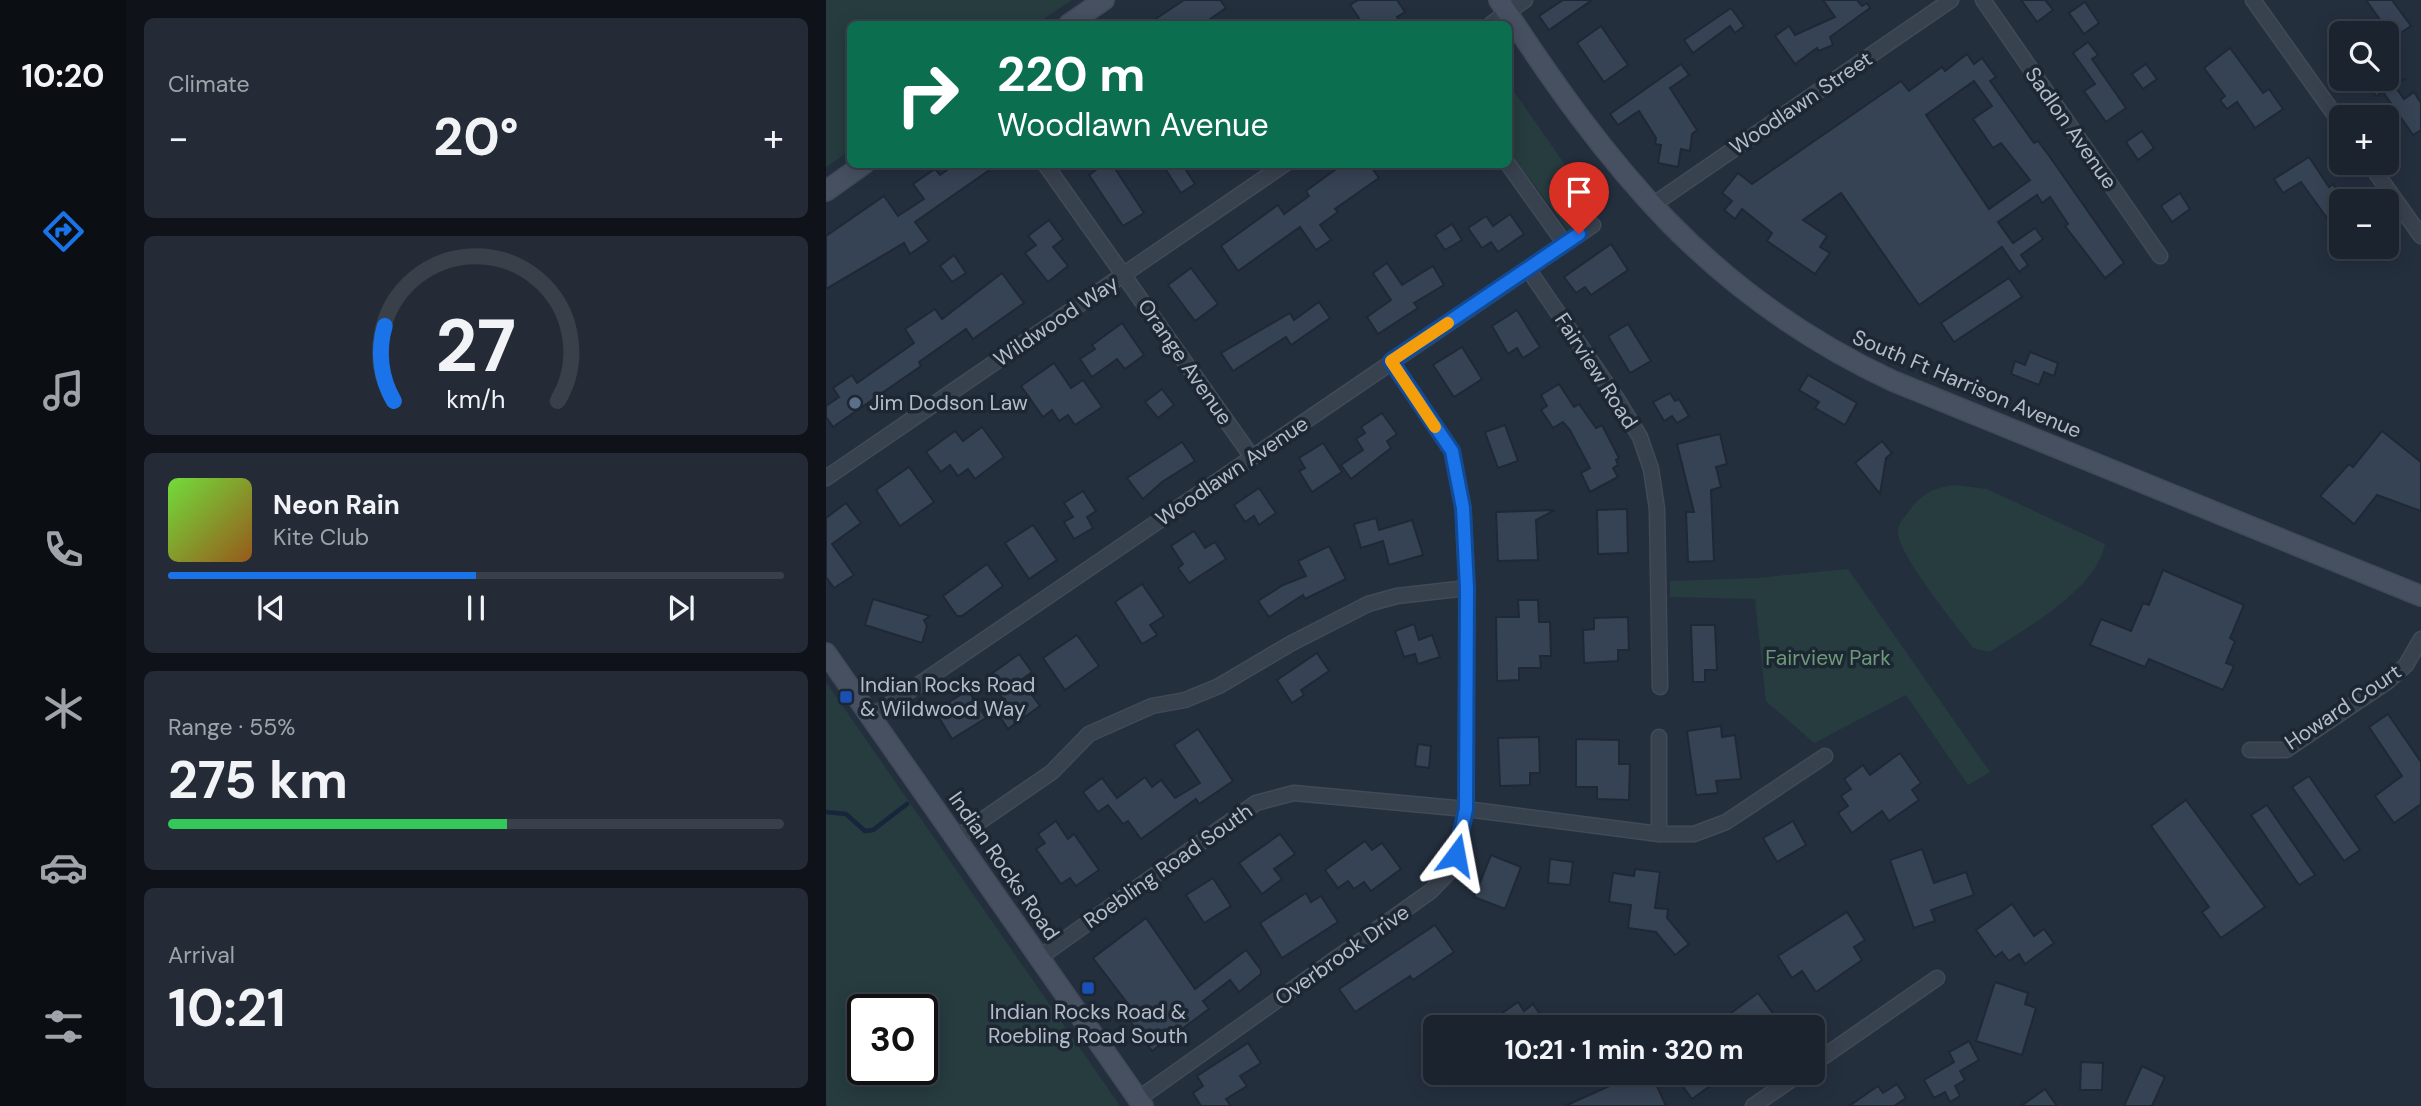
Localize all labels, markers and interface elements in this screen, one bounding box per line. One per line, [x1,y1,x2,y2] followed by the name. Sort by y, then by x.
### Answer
[2329,21,2399,259] map controls
[2329,21,2399,91] button: search
[997,42,1145,106] text: 220 m
[1724,45,1878,161] street label: Woodlawn Street
[882,49,973,140] icon: right
[21,55,105,97] text: 10:20
[2019,61,2123,195] street label: Sadlon Avenue
[168,69,250,99] text: Climate
[433,103,519,171] text: 20°
[997,104,1269,146] text: Woodlawn Avenue
[2329,105,2399,175] button: +
[168,113,189,163] text: −
[763,113,784,163] text: +
[1549,162,1609,234] pin
[1560,173,1598,211] icon: arrive
[2329,189,2399,259] button: −
[39,207,88,256] icon: directions
[988,269,1124,373] street label: Wildwood Way
[1131,293,1239,431] street label: Orange Avenue
[436,300,516,395] text: 27
[1548,308,1644,434] street label: Fairview Road
[1848,323,2086,445] street label: South Ft Harrison Avenue
[39,366,88,415] icon: music
[446,383,506,416] text: km/h
[869,389,1028,417] place label: Jim Dodson Law
[847,395,863,411] marker: Jim Dodson Law
[1150,410,1314,532] street label: Woodlawn Avenue
[273,488,400,522] text: Neon Rain
[273,522,369,552] text: Kite Club
[39,525,88,574] icon: phone
[252,589,290,627] icon: previous
[457,589,495,627] icon: pause
[662,589,700,627] icon: next
[1765,644,1891,672] park label: Fairview Park
[2279,658,2407,756] street label: Howard Court
[860,671,1036,723] place label: Indian Rocks Road & Wildwood Way
[39,684,88,733] icon: climate
[838,689,854,705] marker: Indian Rocks Road & Wildwood Way
[168,712,295,742] text: Range · 55%
[168,746,348,814] text: 275 km
[942,786,1066,946] street label: Indian Rocks Road
[1078,797,1258,935] street label: Roebling Road South
[1419,818,1493,892] position arrow
[39,843,88,892] icon: car
[1269,898,1415,1012] street label: Overbrook Drive
[168,940,235,970] text: Arrival
[168,974,286,1042] text: 10:21
[1080,980,1096,996] marker: Indian Rocks Road & Roebling Road South
[847,994,938,1085] speed limit sign: 30
[988,998,1188,1050] place label: Indian Rocks Road & Roebling Road South
[39,1002,88,1051] icon: filters
[1504,1033,1744,1067] text: 10:21 · 1 min · 320 m

